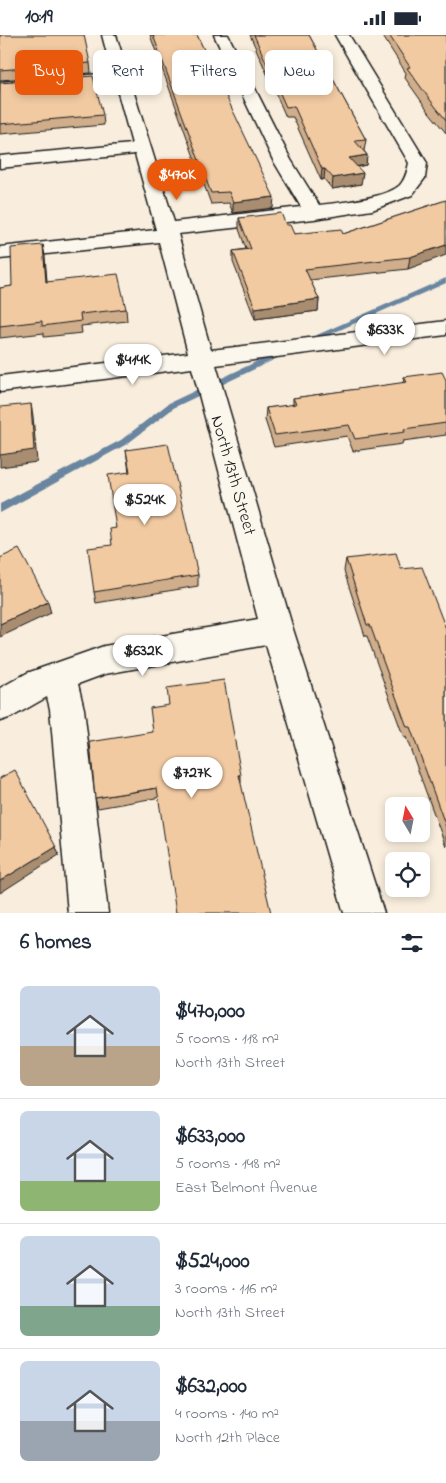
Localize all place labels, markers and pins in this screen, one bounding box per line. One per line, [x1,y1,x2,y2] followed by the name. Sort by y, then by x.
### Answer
[142,159,212,201] pin: $470K
[350,313,420,356] pin: $633K
[98,343,168,386] pin: $414K
[110,483,180,526] pin: $524K
[108,635,178,677] pin: $632K
[157,757,227,799] pin: $727K

